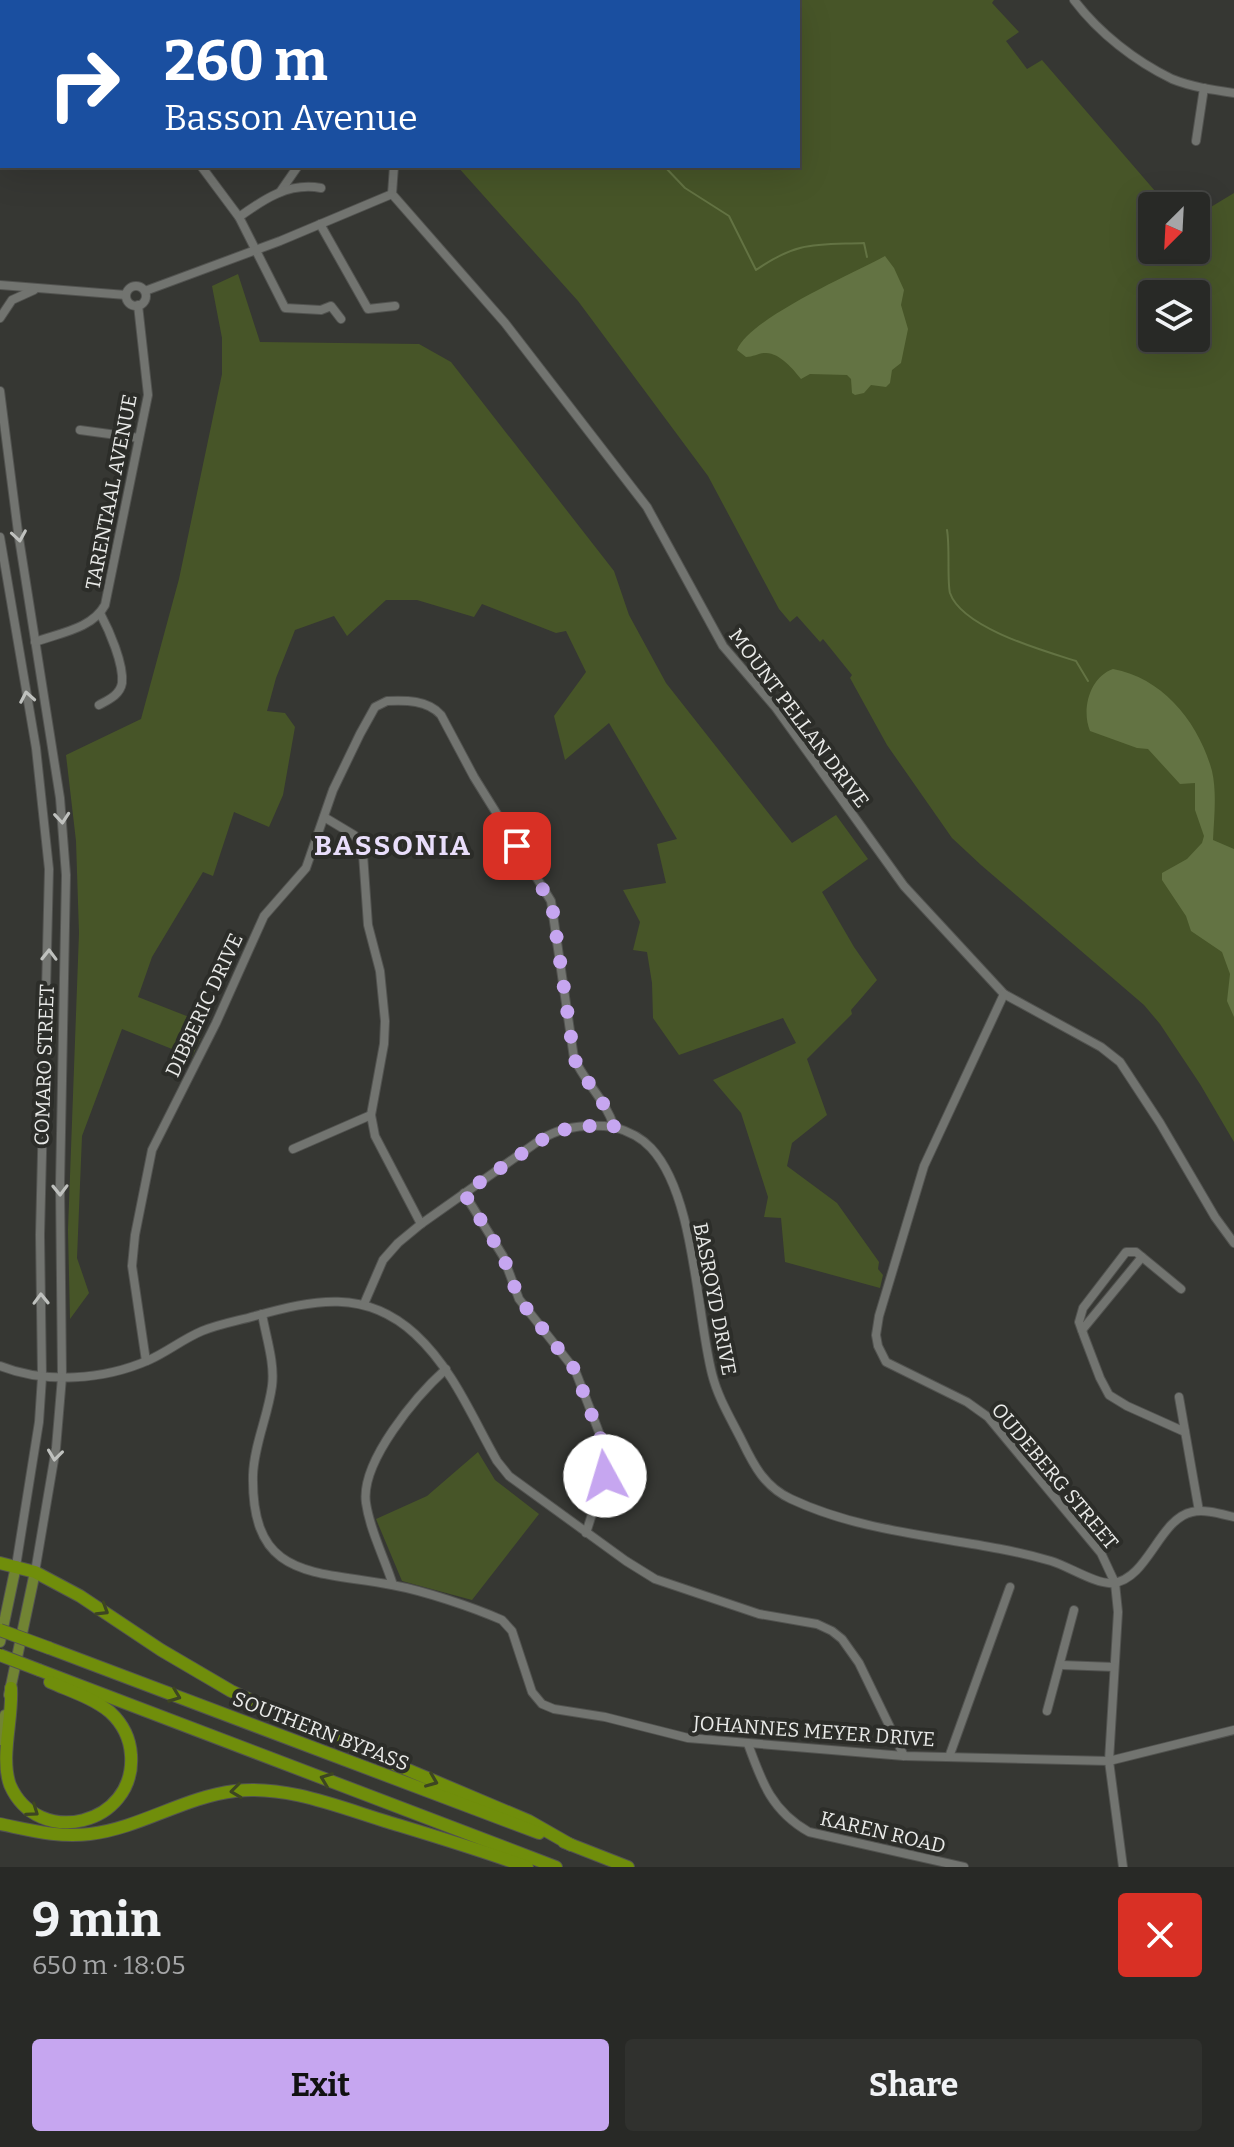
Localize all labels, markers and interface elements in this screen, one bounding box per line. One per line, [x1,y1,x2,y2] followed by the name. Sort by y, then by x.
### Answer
[164,28,328,95] text: 260 m
[32,32,136,136] icon: right
[164,96,418,140] text: Basson Avenue
[1138,192,1210,264] north arrow
[1138,192,1210,352] map controls
[1138,280,1210,352] button: layers
[80,392,142,592] street label: TARENTAAL AVENUE
[9,529,26,543] one-way arrow
[724,624,874,812] street label: MOUNT PELLAN DRIVE
[19,690,36,703] one-way arrow
[53,812,70,825] one-way arrow
[483,812,551,880] pin
[495,824,539,868] icon: arrive
[314,829,472,862] district label: BASSONIA
[160,929,248,1081] street label: DIBBERIC DRIVE
[40,948,57,961] one-way arrow
[29,984,59,1146] street label: COMARO STREET
[51,1184,69,1197] one-way arrow
[688,1221,742,1377] street label: BASROYD DRIVE
[33,1292,50,1305] one-way arrow
[987,1398,1124,1555] street label: OUDEBERG STREET
[563,1434,647,1518] position arrow
[47,1448,64,1462] one-way arrow
[94,1601,109,1616] one-way arrow
[167,1686,181,1703] one-way arrow
[229,1686,413,1776] street label: SOUTHERN BYPASS
[691,1711,936,1751] street label: JOHANNES MEYER DRIVE
[424,1771,438,1787] one-way arrow
[320,1772,334,1789] one-way arrow
[229,1783,242,1800] one-way arrow
[24,1801,39,1816] one-way arrow
[818,1806,948,1858] street label: KAREN ROAD
[32,1891,161,1949] text: 9 min
[1118,1893,1202,1977] button: close
[32,1950,185,1981] text: 650 m · 18:05
[32,2039,609,2131] button: Exit
[625,2039,1202,2131] button: Share

